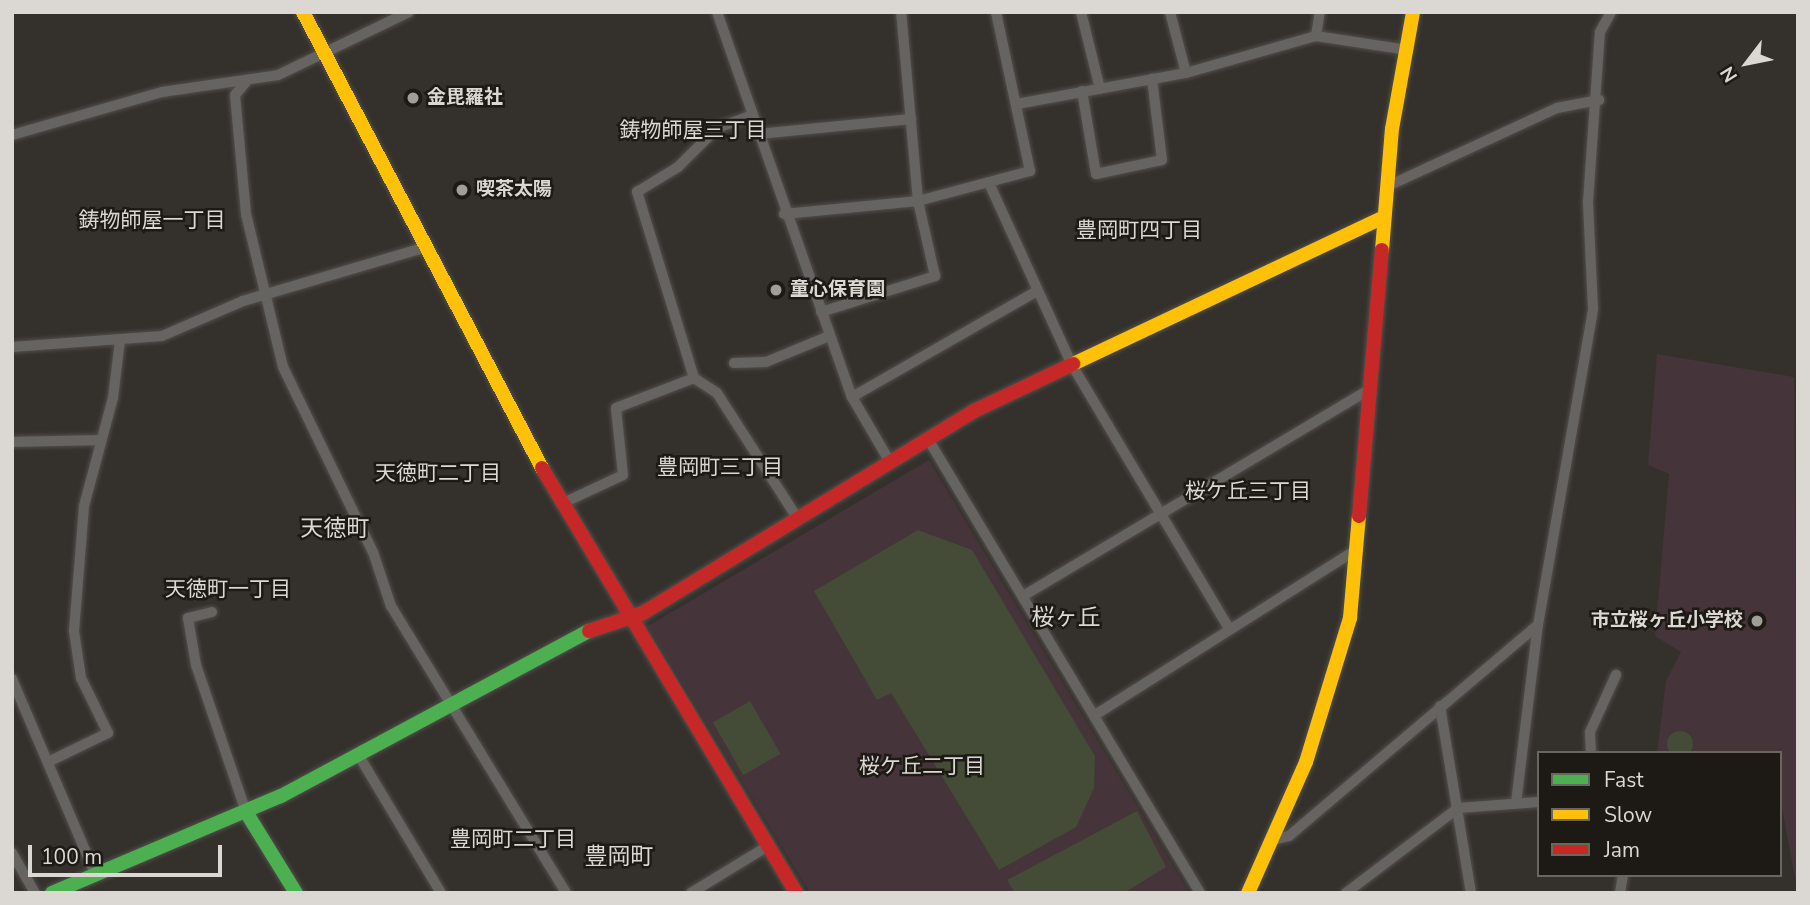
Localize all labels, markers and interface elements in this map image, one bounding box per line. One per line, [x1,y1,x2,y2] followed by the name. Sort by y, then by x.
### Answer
[1712,28,1782,98] north arrow
[1714,61,1744,87] text: N
[427,87,503,109] place label: 金毘羅社
[405,90,421,106] marker: 金毘羅社
[620,117,766,143] district label: 鋳物師屋三丁目
[476,179,552,201] place label: 喫茶太陽
[454,182,470,198] marker: 喫茶太陽
[79,207,225,233] district label: 鋳物師屋一丁目
[1076,217,1202,243] district label: 豊岡町四丁目
[790,279,885,301] place label: 童心保育園
[768,282,784,298] marker: 童心保育園
[657,454,783,480] district label: 豊岡町三丁目
[375,460,501,486] district label: 天徳町二丁目
[1185,478,1311,504] district label: 桜ケ丘三丁目
[301,515,369,543] district label: 天徳町
[165,576,291,602] district label: 天徳町一丁目
[1032,604,1100,632] district label: 桜ヶ丘
[1591,610,1743,632] place label: 市立桜ヶ丘小学校
[1749,613,1765,629] marker: 市立桜ヶ丘小学校
[1537,751,1782,877] legend
[859,753,985,779] district label: 桜ケ丘二丁目
[1604,766,1644,794] text: Fast
[1604,801,1652,829] text: Slow
[450,826,576,852] district label: 豊岡町二丁目
[32,832,226,876] scale bar
[1604,836,1640,864] text: Jam
[41,843,102,871] text: 100 m
[585,843,653,871] district label: 豊岡町

